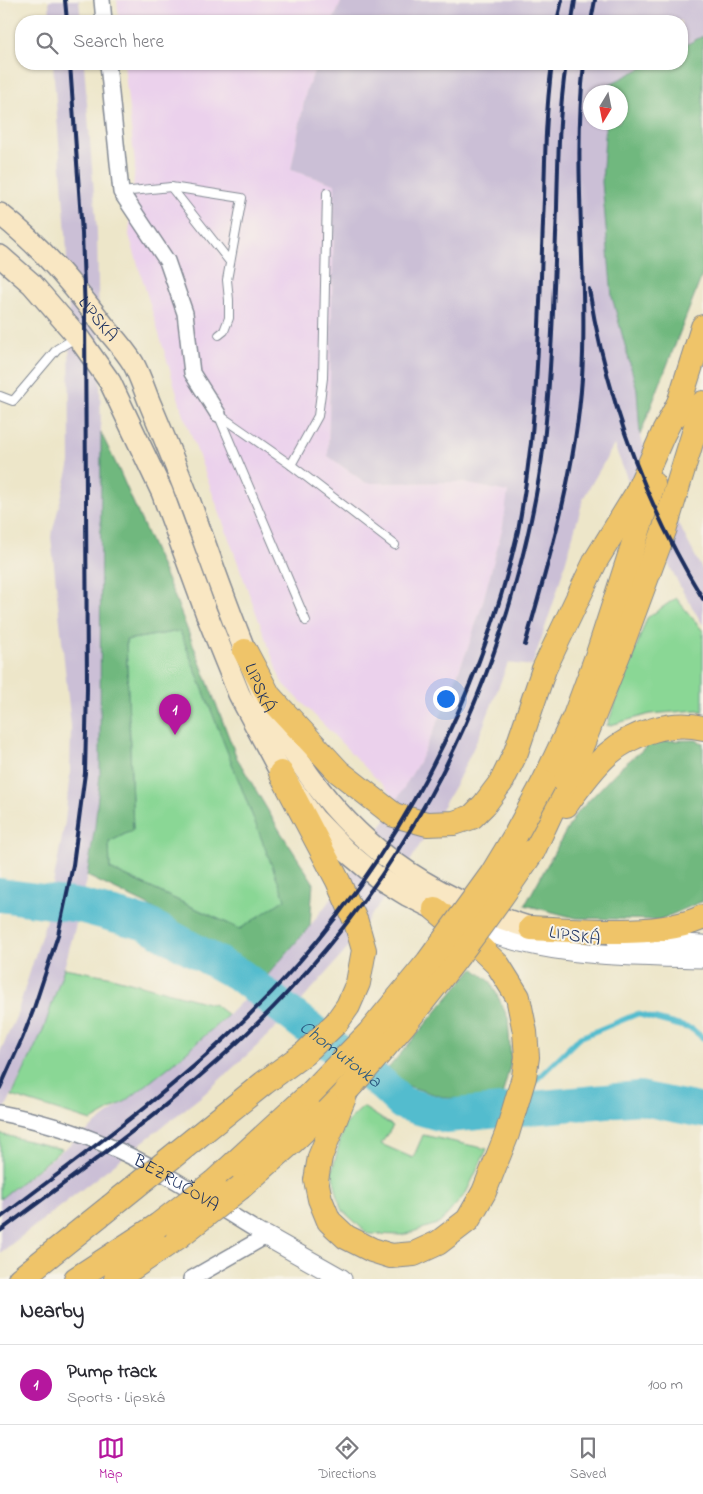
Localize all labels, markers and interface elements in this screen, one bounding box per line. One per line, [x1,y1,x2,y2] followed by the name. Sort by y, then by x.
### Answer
[15,15,688,70] search box
[33,29,61,57] icon: search
[73,29,164,56] text: Search here
[583,85,628,130] north arrow
[71,291,123,348] street label: LIPSKÁ
[237,659,280,718] street label: LIPSKÁ
[433,686,459,712] your location
[159,694,191,735] pin: 1
[547,920,602,954] street label: LIPSKÁ
[293,1015,387,1096] water label: Chomutovka
[128,1148,224,1219] street label: BEZRUČOVA
[20,1297,84,1327] text: Nearby
[67,1359,157,1386] text: Pump track
[33,1373,39,1397] text: 1
[648,1373,683,1397] text: 100 m
[67,1386,165,1410] text: Sports · Lipská
[97,1434,125,1485] tab: Map
[318,1434,376,1485] tab: Directions
[570,1434,606,1485] tab: Saved

